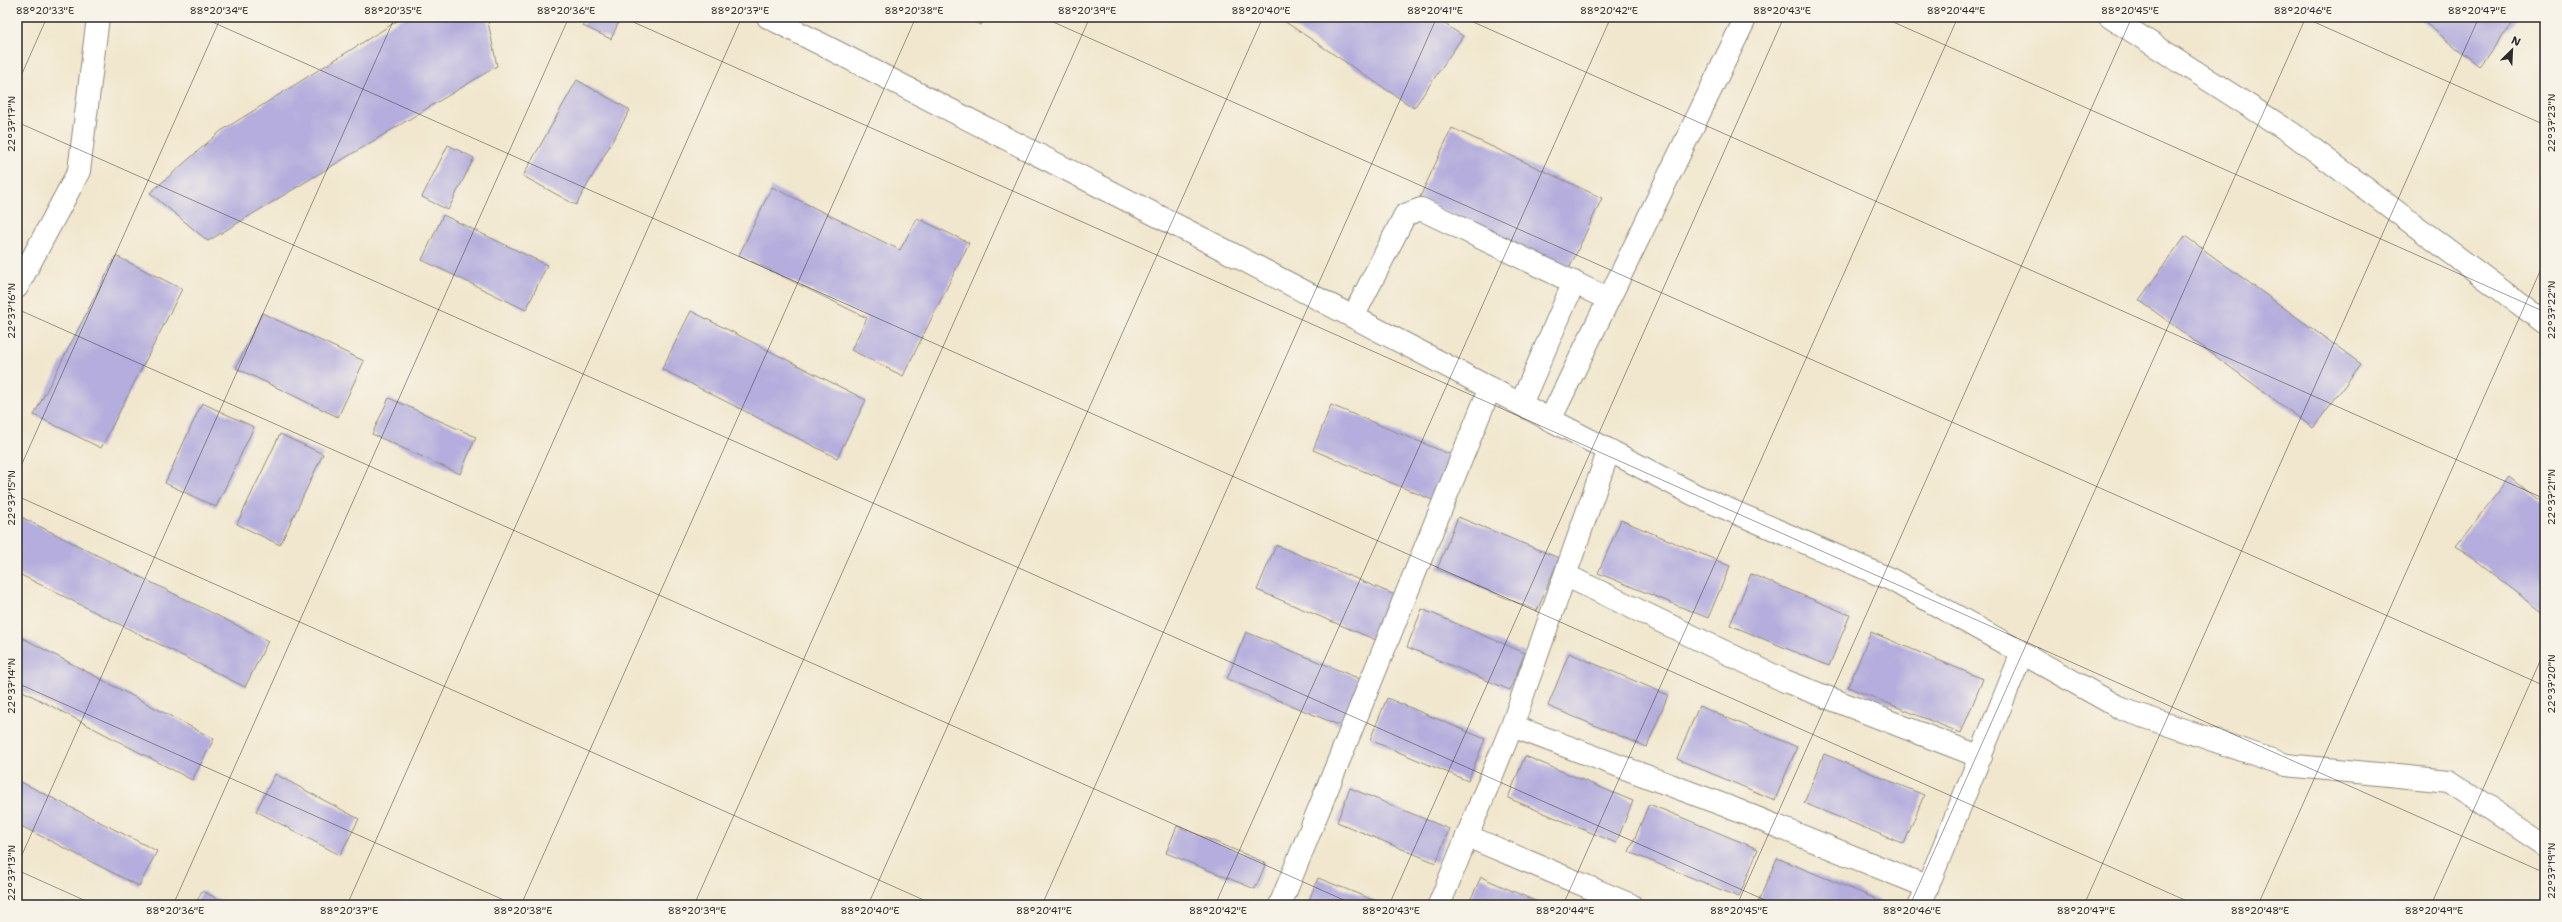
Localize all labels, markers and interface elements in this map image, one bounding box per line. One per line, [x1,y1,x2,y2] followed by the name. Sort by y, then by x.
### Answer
[16,4,74,17] text: 88°20'33"E
[190,4,248,17] text: 88°20'34"E
[364,4,422,17] text: 88°20'35"E
[537,4,595,17] text: 88°20'36"E
[711,4,769,17] text: 88°20'37"E
[885,4,943,17] text: 88°20'38"E
[1058,4,1116,17] text: 88°20'39"E
[1231,4,1291,17] text: 88°20'40"E
[1407,4,1463,17] text: 88°20'41"E
[1580,4,1638,17] text: 88°20'42"E
[1753,4,1811,17] text: 88°20'43"E
[1927,4,1985,17] text: 88°20'44"E
[2101,4,2159,17] text: 88°20'45"E
[2274,4,2332,17] text: 88°20'46"E
[2448,4,2506,17] text: 88°20'47"E
[2492,30,2532,70] north arrow
[2509,33,2523,50] text: N
[2545,94,2558,152] text: 22°37'23"N
[5,96,18,152] text: 22°37'17"N
[2545,281,2558,339] text: 22°37'22"N
[5,283,18,339] text: 22°37'16"N
[2545,469,2558,525] text: 22°37'21"N
[5,470,18,526] text: 22°37'15"N
[2545,654,2558,714] text: 22°37'20"N
[5,658,18,714] text: 22°37'14"N
[2545,843,2558,899] text: 22°37'19"N
[5,845,18,901] text: 22°37'13"N
[146,904,204,917] text: 88°20'36"E
[320,904,378,917] text: 88°20'37"E
[494,904,552,917] text: 88°20'38"E
[668,904,726,917] text: 88°20'39"E
[840,904,900,917] text: 88°20'40"E
[1016,904,1072,917] text: 88°20'41"E
[1189,904,1247,917] text: 88°20'42"E
[1362,904,1420,917] text: 88°20'43"E
[1536,904,1594,917] text: 88°20'44"E
[1710,904,1768,917] text: 88°20'45"E
[1883,904,1941,917] text: 88°20'46"E
[2057,904,2115,917] text: 88°20'47"E
[2231,904,2289,917] text: 88°20'48"E
[2405,904,2463,917] text: 88°20'49"E

